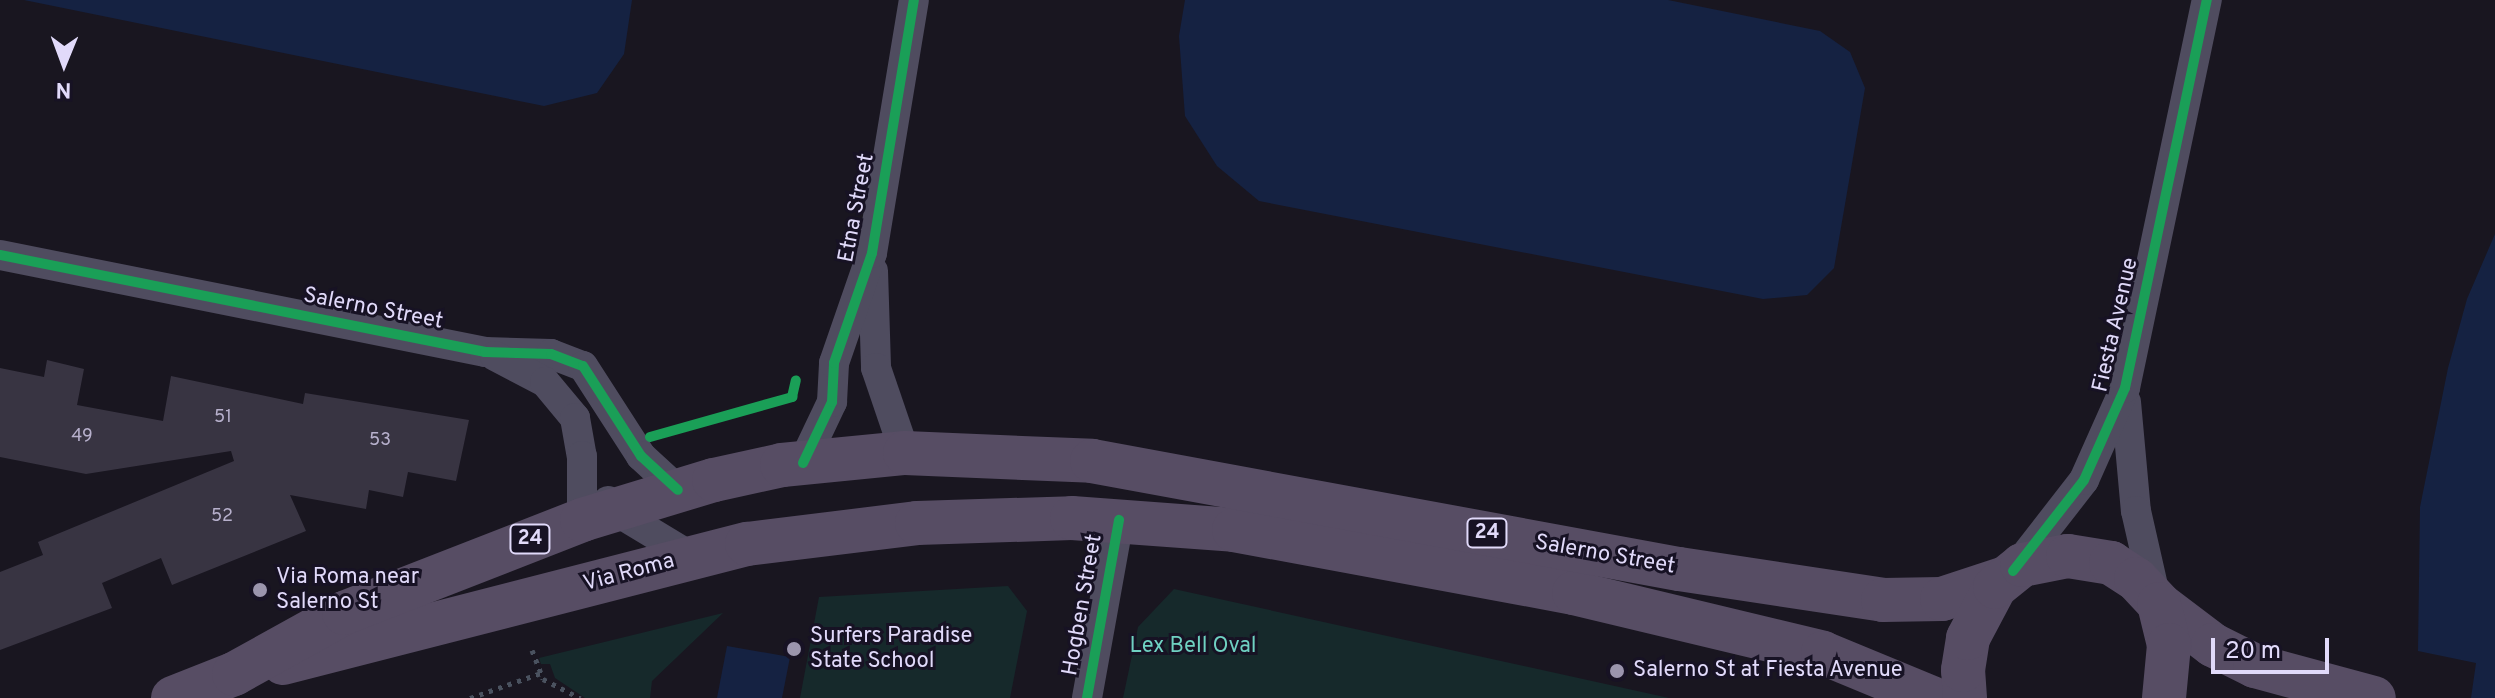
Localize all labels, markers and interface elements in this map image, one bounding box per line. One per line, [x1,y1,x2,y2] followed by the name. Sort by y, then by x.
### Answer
[24,24,104,104] north arrow
[55,75,72,102] text: N
[834,151,880,265] street label: Etna Street
[2088,255,2144,395] street label: Fiesta Avenue
[301,283,445,335] street label: Salerno Street
[214,407,232,429] house number: 51
[71,426,93,448] house number: 49
[369,430,391,452] house number: 53
[211,506,233,528] house number: 52
[1465,517,1509,549] road number: 24
[508,523,552,555] road number: 24
[1533,530,1677,580] street label: Salerno Street
[1058,532,1108,678] street label: Hogben Street
[581,548,677,598] street label: Via Roma
[276,564,419,616] place label: Via Roma near Salerno St
[251,581,269,599] marker: Via Roma near Salerno St
[2215,622,2333,672] scale bar
[810,623,972,674] place label: Surfers Paradise State School
[1129,634,1257,660] park label: Lex Bell Oval
[2225,637,2281,667] text: 20 m
[785,640,803,658] marker: Surfers Paradise State School
[1633,658,1903,684] place label: Salerno St at Fiesta Avenue
[1608,662,1626,680] marker: Salerno St at Fiesta Avenue

